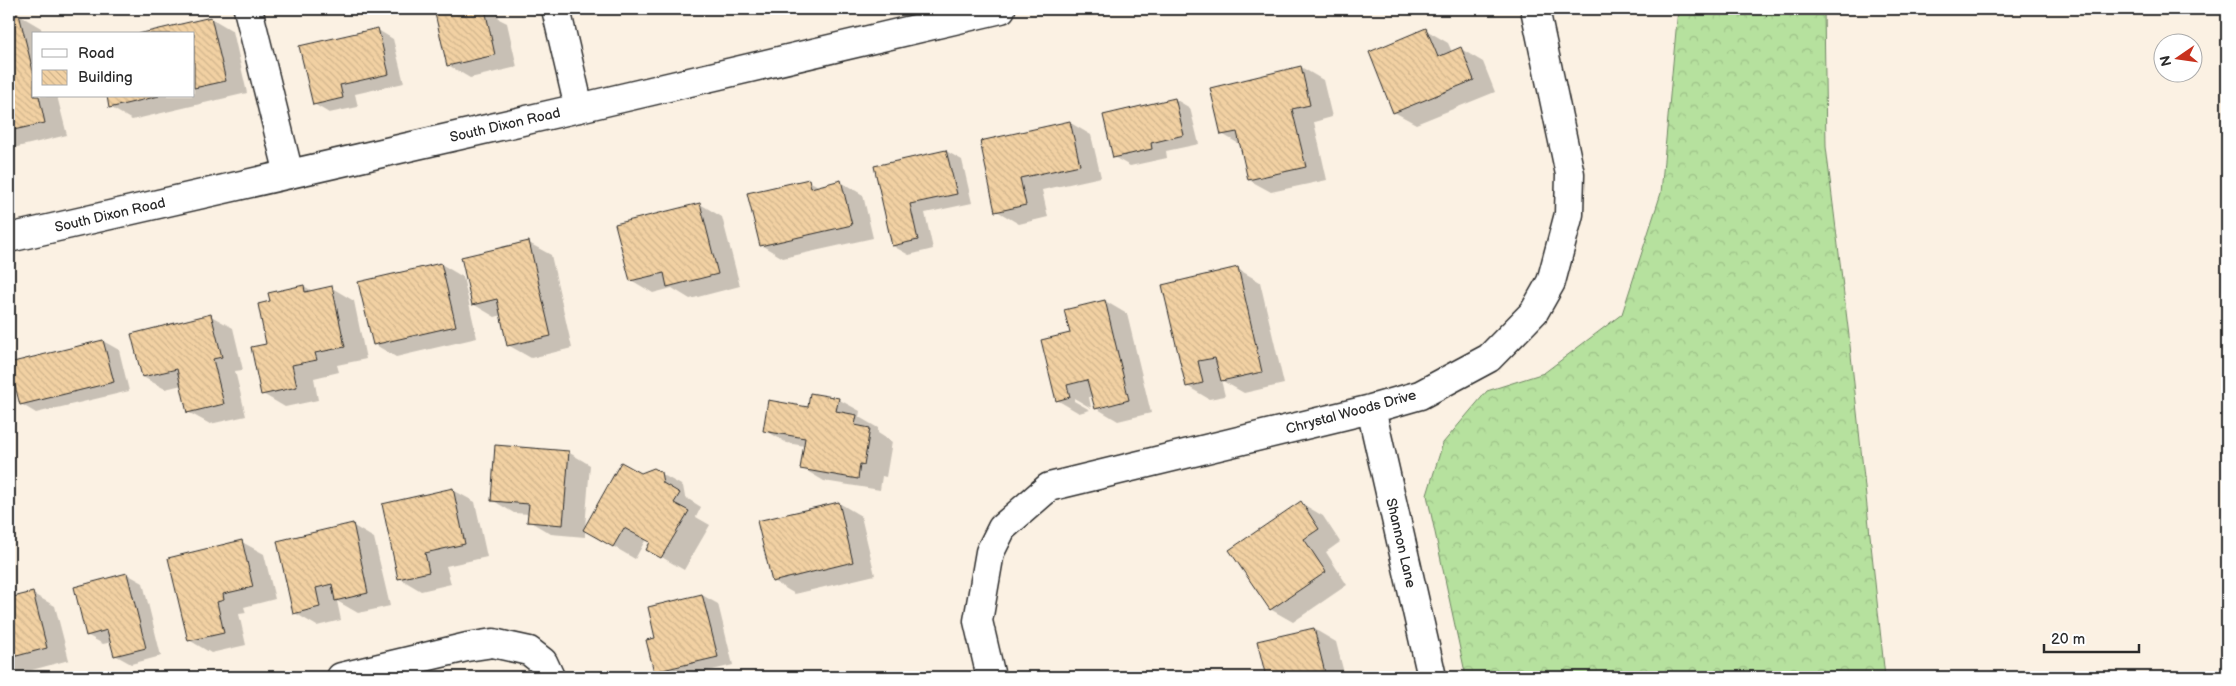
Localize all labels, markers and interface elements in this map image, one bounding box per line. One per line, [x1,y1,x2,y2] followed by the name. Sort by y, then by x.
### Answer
[32,32,195,98] legend
[2154,32,2204,82] north arrow
[78,44,114,63] text: Road
[2156,54,2175,68] text: N
[78,68,133,87] text: Building
[448,104,562,146] street label: South Dixon Road
[53,194,167,236] street label: South Dixon Road
[1284,386,1418,438] street label: Chrystal Woods Drive
[1382,497,1420,589] street label: Shannon Lane
[2044,621,2138,653] scale bar
[2051,630,2085,649] text: 20 m

